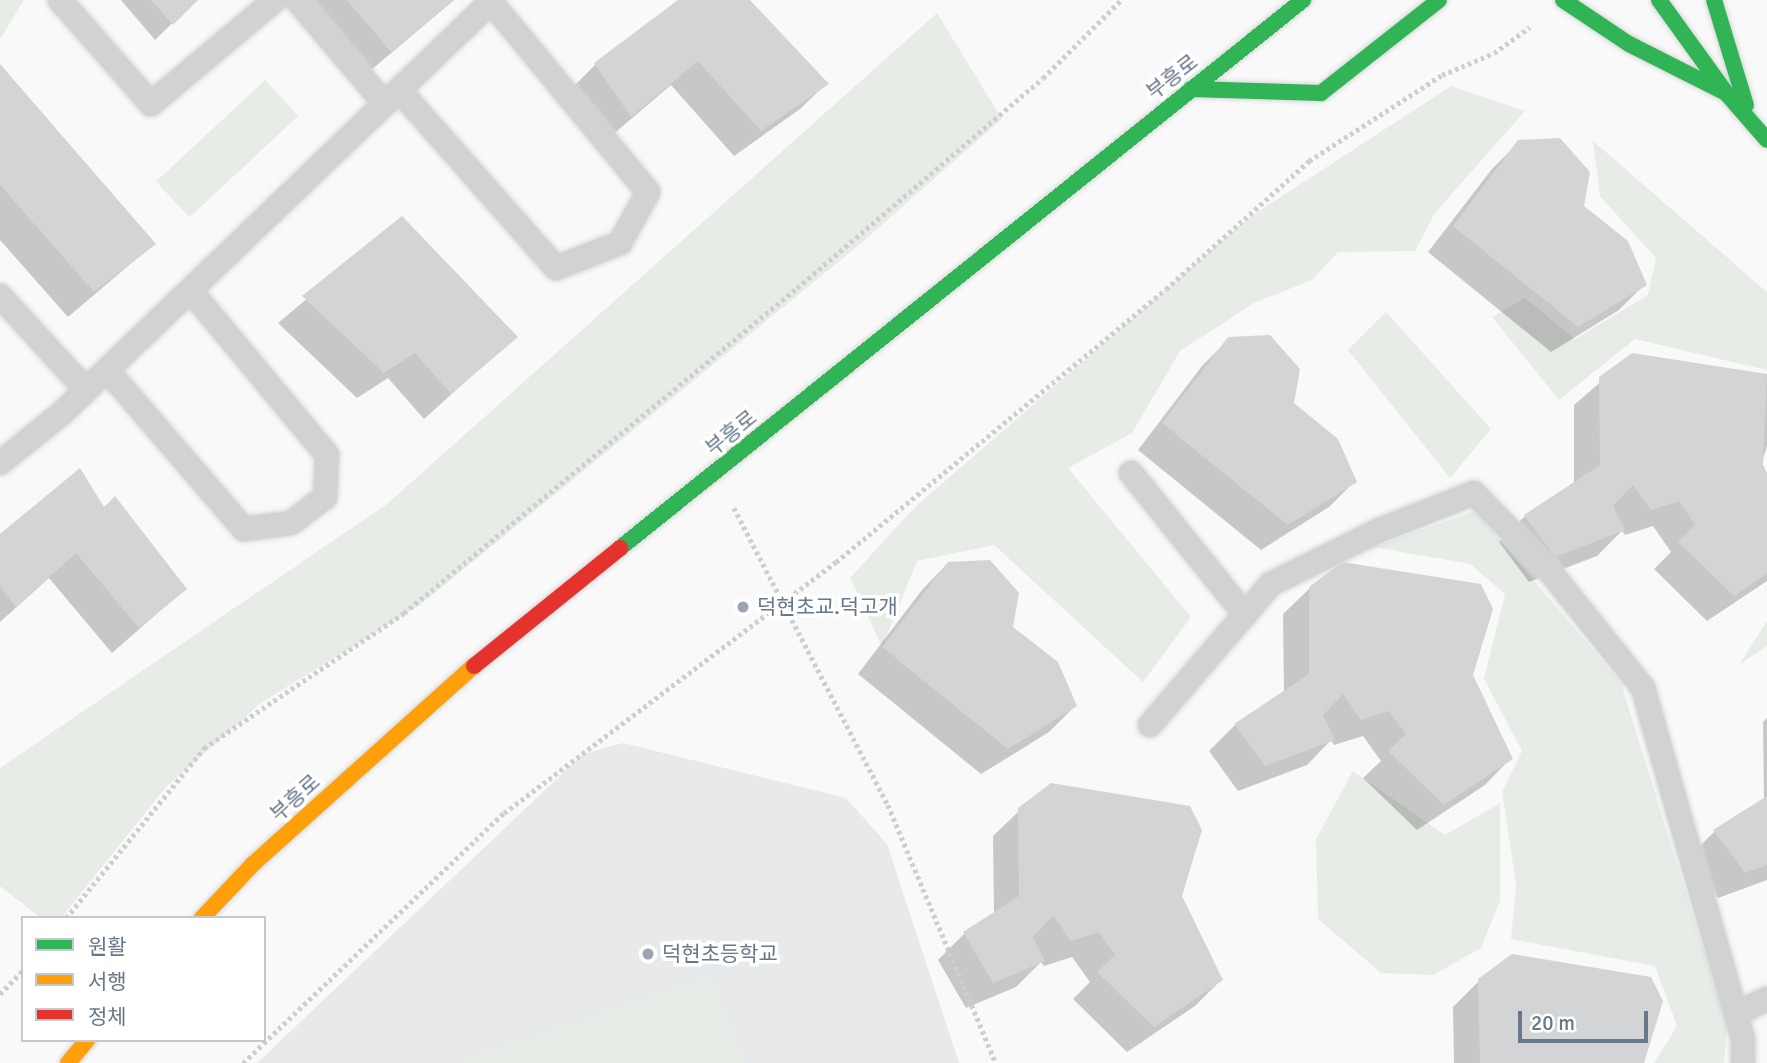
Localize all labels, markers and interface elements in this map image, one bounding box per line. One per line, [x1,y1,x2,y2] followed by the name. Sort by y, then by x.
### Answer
[1141,49,1203,105] street label: 부흥로
[701,405,761,461] street label: 부흥로
[757,594,898,620] place label: 덕현초교.덕고개
[735,599,751,615] marker: 덕현초교.덕고개
[265,769,325,827] street label: 부흥로
[21,916,266,1042] legend
[88,934,127,960] text: 원활
[662,941,778,967] place label: 덕현초등학교
[640,946,656,962] marker: 덕현초등학교
[88,969,127,995] text: 서행
[1522,996,1652,1040] scale bar
[88,1004,127,1030] text: 정체
[1531,1010,1575,1036] text: 20 m

